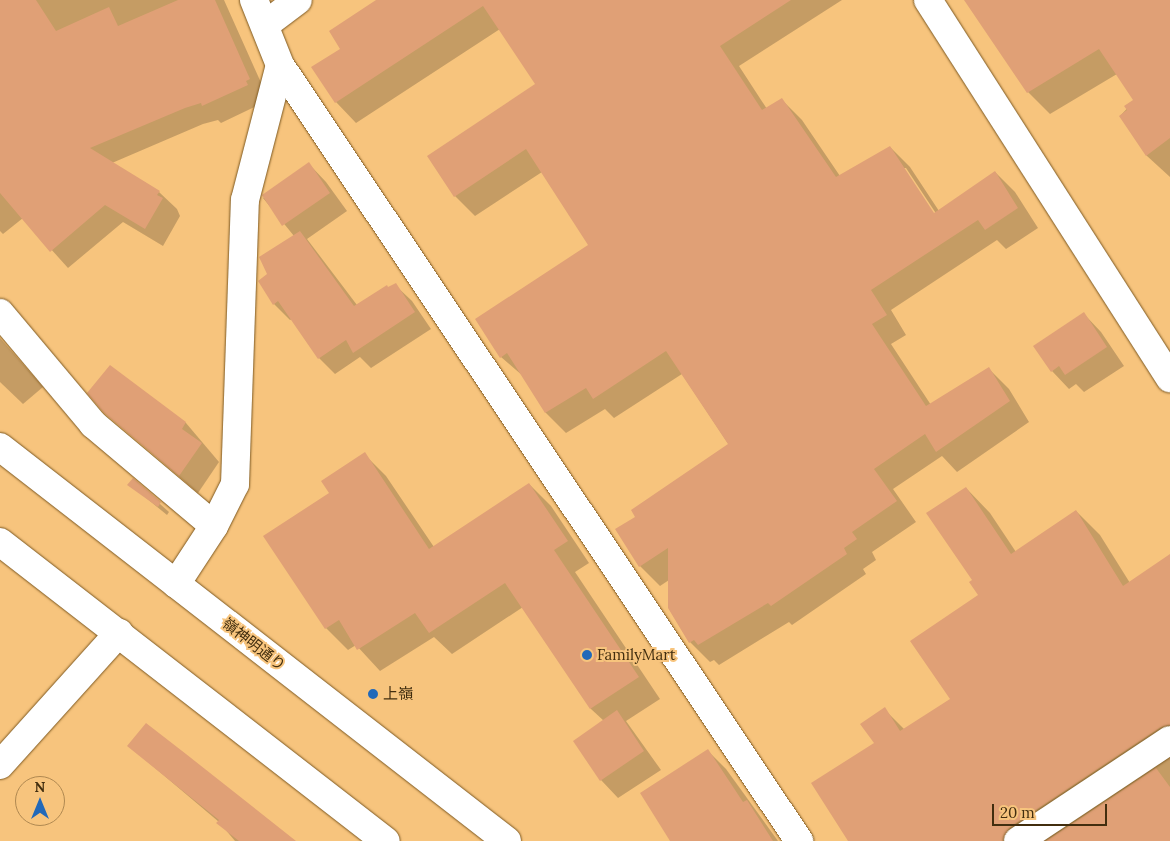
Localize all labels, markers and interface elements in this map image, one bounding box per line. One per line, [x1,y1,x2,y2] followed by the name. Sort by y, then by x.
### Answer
[219,614,289,674] street label: 嶺神明通り
[597,646,676,664] place label: FamilyMart
[581,649,593,661] marker: FamilyMart
[383,685,413,703] place label: 上嶺
[367,688,379,700] marker: 上嶺
[15,776,65,826] north arrow
[35,778,45,796] text: N
[995,794,1110,826] scale bar
[1000,803,1035,822] text: 20 m

